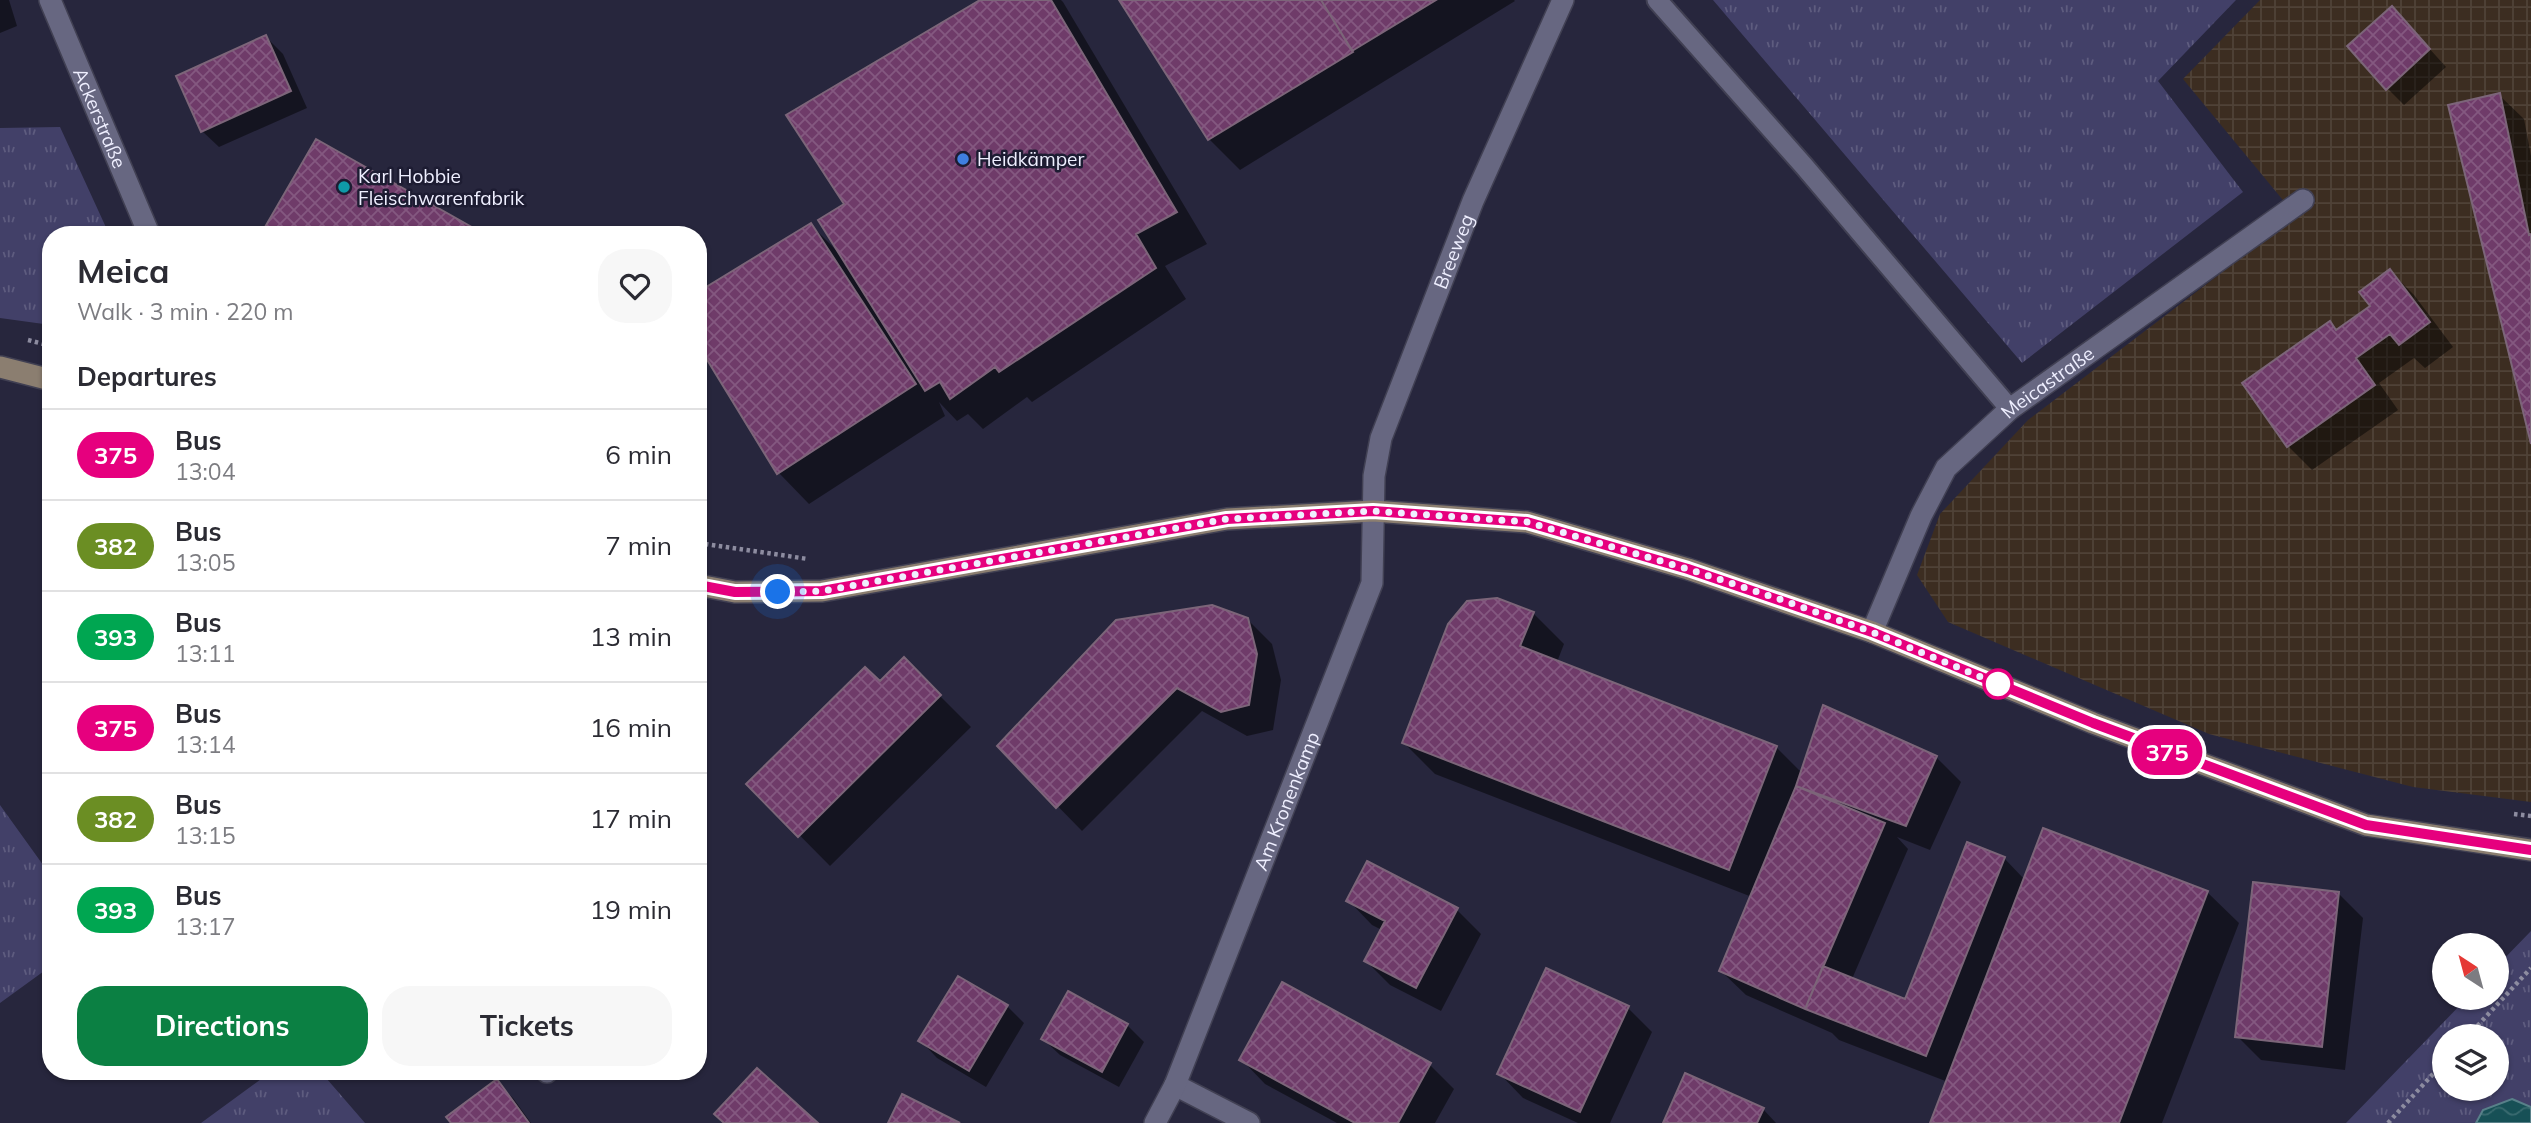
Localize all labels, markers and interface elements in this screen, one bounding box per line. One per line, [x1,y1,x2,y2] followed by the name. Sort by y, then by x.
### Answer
[68,64,132,172] street label: Ackerstraße
[977,147,1084,171] place label: Heidkämper
[955,151,971,167] marker: Heidkämper
[358,164,524,210] place label: Karl Hobbie Fleischwarenfabrik
[336,179,352,195] marker: Karl Hobbie Fleischwarenfabrik
[1428,211,1479,292] street label: Breeweg
[598,249,672,323] button: heart
[77,250,169,291] text: Meica
[77,297,294,326] text: Walk · 3 min · 220 m
[1996,341,2099,423] street label: Meicastraße
[77,360,217,393] text: Departures
[175,424,221,457] text: Bus
[605,438,672,471] text: 6 min
[94,440,137,470] text: 375
[175,457,235,486] text: 13:04
[175,515,221,548] text: Bus
[605,529,672,562] text: 7 min
[94,531,137,561] text: 382
[175,548,235,577] text: 13:05
[760,574,795,609] your location
[175,606,221,639] text: Bus
[590,620,672,653] text: 13 min
[94,622,137,652] text: 393
[175,639,235,668] text: 13:11
[1983,669,2013,699] unlabelled marker
[175,697,221,730] text: Bus
[590,711,672,744] text: 16 min
[94,713,137,743] text: 375
[1248,728,1324,874] street label: Am Kronenkamp
[2127,729,2207,775] line badge: 375
[175,730,235,759] text: 13:14
[2145,737,2189,767] text: 375
[175,788,221,821] text: Bus
[590,802,672,835] text: 17 min
[94,804,137,834] text: 382
[175,821,235,850] text: 13:15
[175,879,221,912] text: Bus
[590,893,672,926] text: 19 min
[94,895,137,925] text: 393
[175,912,235,941] text: 13:17
[2432,933,2510,1010] north arrow
[2432,933,2509,1101] map controls
[77,986,368,1066] button: Directions
[382,986,672,1066] button: Tickets
[2432,1024,2509,1101] button: layers

